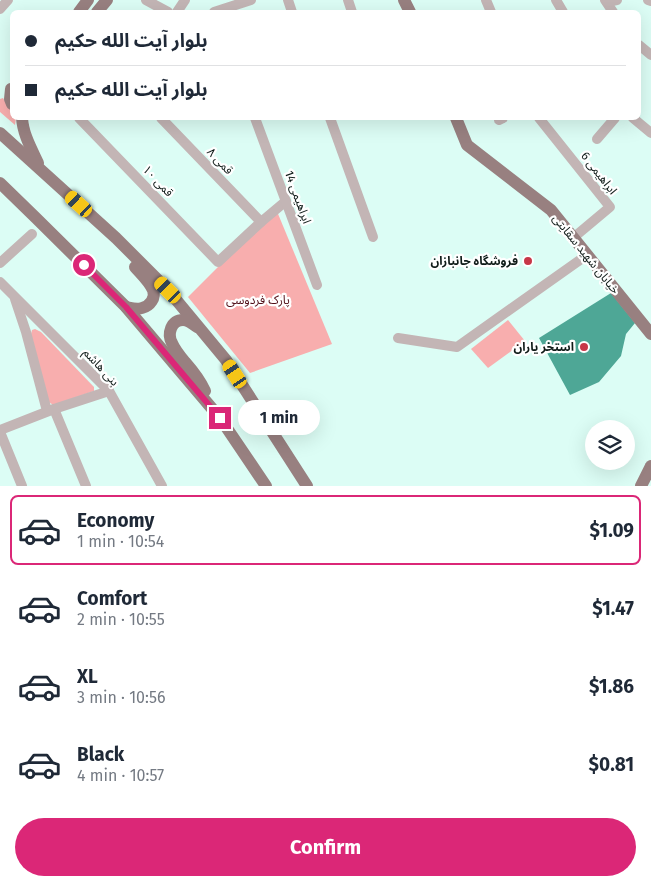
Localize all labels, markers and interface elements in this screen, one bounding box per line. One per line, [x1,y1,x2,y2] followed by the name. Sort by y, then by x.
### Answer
[55,29,208,52] text: بلوار آیت الله حکیم
[55,78,208,101] text: بلوار آیت الله حکیم
[204,145,236,177] street label: قمی ۸
[578,149,620,197] street label: ابراهیمی 6
[140,162,176,200] street label: قمی ۱۰
[282,169,314,226] street label: ابراهیمی 14
[62,188,95,220] car
[550,211,622,297] street label: خیابان شهید سقایتی
[73,254,95,276] route start
[430,254,518,268] place label: فروشگاه جانبازان
[522,255,534,267] marker: فروشگاه جانبازان
[152,274,183,306] car
[226,293,290,308] park label: پارک فردوسی
[513,340,574,354] place label: استخر یاران
[578,341,590,353] marker: استخر یاران
[79,345,122,390] street label: بنی هاشم
[220,357,249,391] car
[238,400,320,436] callout: 1 min
[209,407,231,429] route end
[260,408,298,427] text: 1 min
[585,420,635,470] map controls
[585,420,635,470] button: layers
[17,508,62,553] icon: car
[77,509,154,532] text: Economy
[590,519,634,542] text: $1.09
[77,532,164,551] text: 1 min · 10:54
[17,586,62,631] icon: car
[77,587,147,610] text: Comfort
[592,597,634,620] text: $1.47
[77,610,165,629] text: 2 min · 10:55
[17,664,62,709] icon: car
[77,665,98,688] text: XL
[589,675,634,698] text: $1.86
[77,688,165,707] text: 3 min · 10:56
[17,742,62,787] icon: car
[77,743,124,766] text: Black
[589,753,634,776] text: $0.81
[77,766,164,785] text: 4 min · 10:57
[15,818,636,876] button: Confirm

